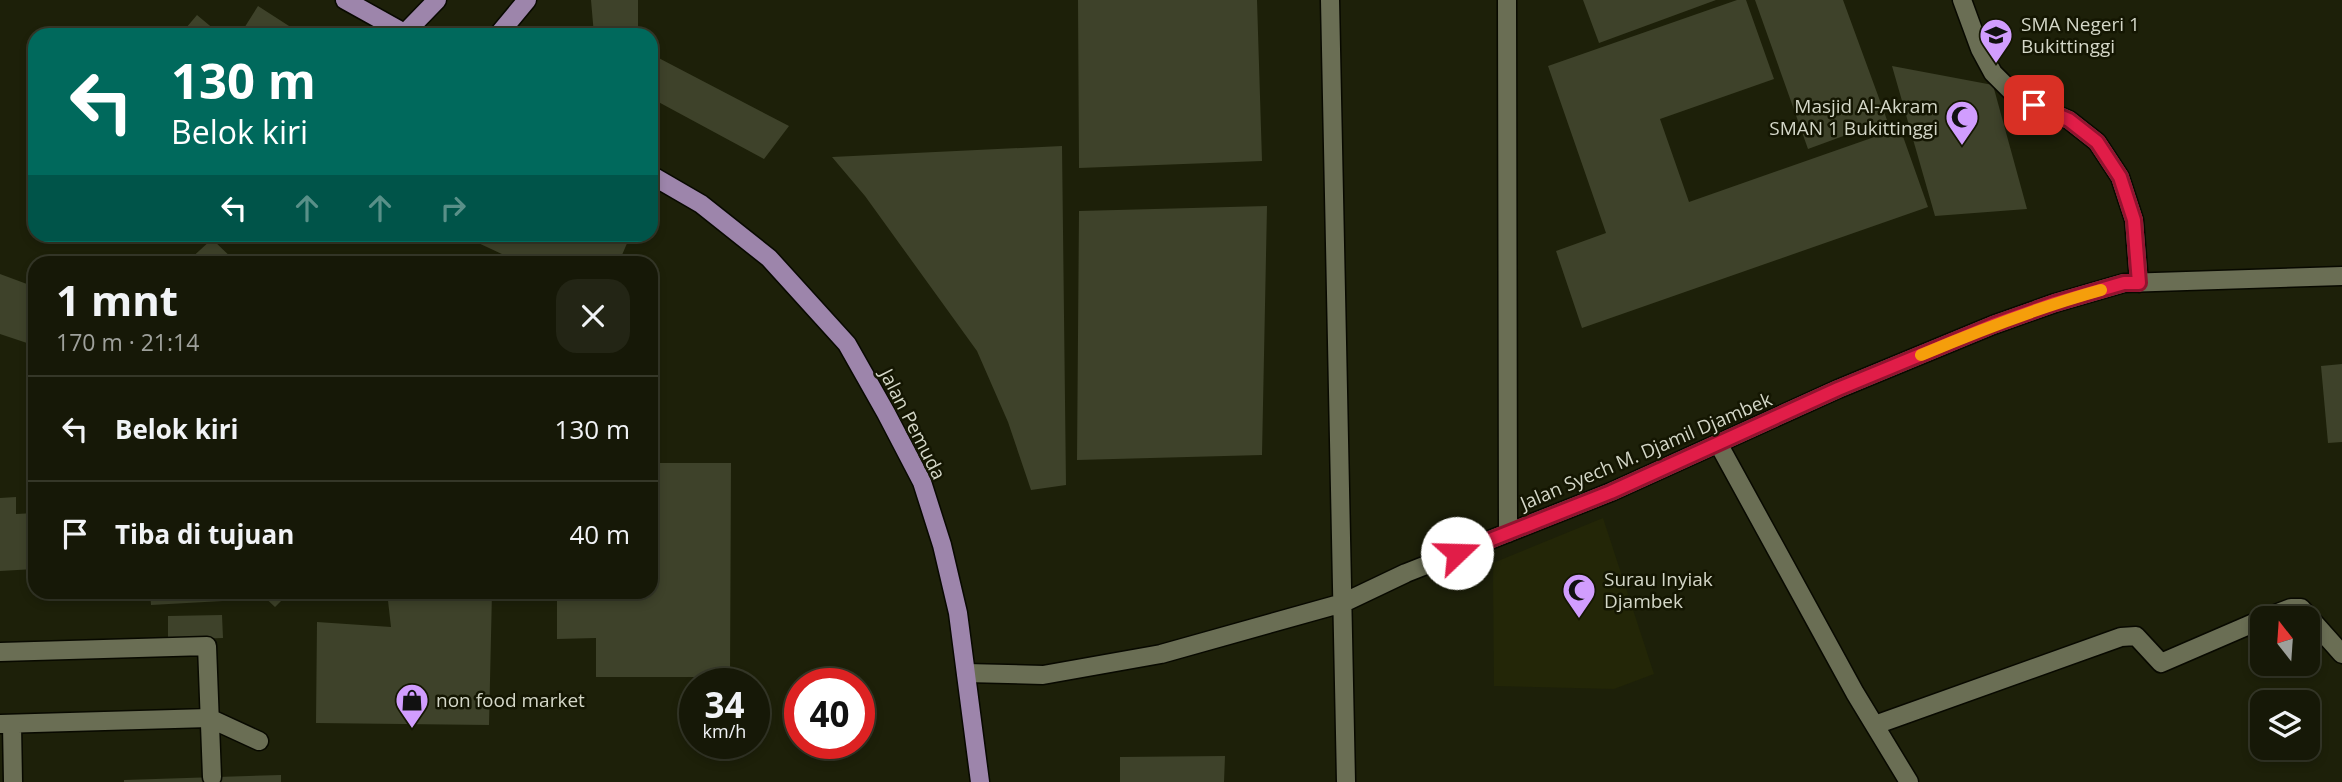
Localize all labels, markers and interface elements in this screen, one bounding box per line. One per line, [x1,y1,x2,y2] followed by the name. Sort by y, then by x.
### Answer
[2021,11,2140,59] place label: SMA Negeri 1 Bukittinggi
[1977,16,2015,65] school or university icon: SMA Negeri 1 Bukittinggi
[171,47,316,113] text: 130 m
[56,56,147,147] icon: left
[2004,75,2064,135] pin
[2015,86,2053,124] icon: arrive
[1769,93,1938,141] place label: Masjid Al-Akram SMAN 1 Bukittinggi
[1943,98,1981,147] mosque icon: Masjid Al-Akram SMAN 1 Bukittinggi
[171,110,308,153] text: Belok kiri
[215,189,253,227] icon: left
[288,189,326,227] icon: ahead
[361,189,399,227] icon: ahead
[434,189,472,227] icon: right
[56,271,178,328] text: 1 mnt
[556,279,630,353] button: close
[56,326,199,358] text: 170 m · 21:14
[873,362,952,484] street label: Jalan Pemuda
[1514,386,1776,517] street label: Jalan Syech M. Djamil Djambek
[56,410,94,448] icon: left
[115,411,239,447] text: Belok kiri
[555,411,630,447] text: 130 m
[56,515,94,553] icon: arrive
[115,516,294,552] text: Tiba di tujuan
[569,516,630,552] text: 40 m
[1420,516,1494,590] position arrow
[1604,566,1713,614] place label: Surau Inyiak Djambek
[1560,571,1598,620] mosque icon: Surau Inyiak Djambek
[2250,606,2320,676] north arrow
[2250,606,2320,760] map controls
[784,668,875,759] speed limit sign: 40
[393,681,431,730] shop icon: non food market
[704,681,745,728] text: 34
[436,687,585,713] place label: non food market
[2250,690,2320,760] button: layers
[703,719,746,743] text: km/h

